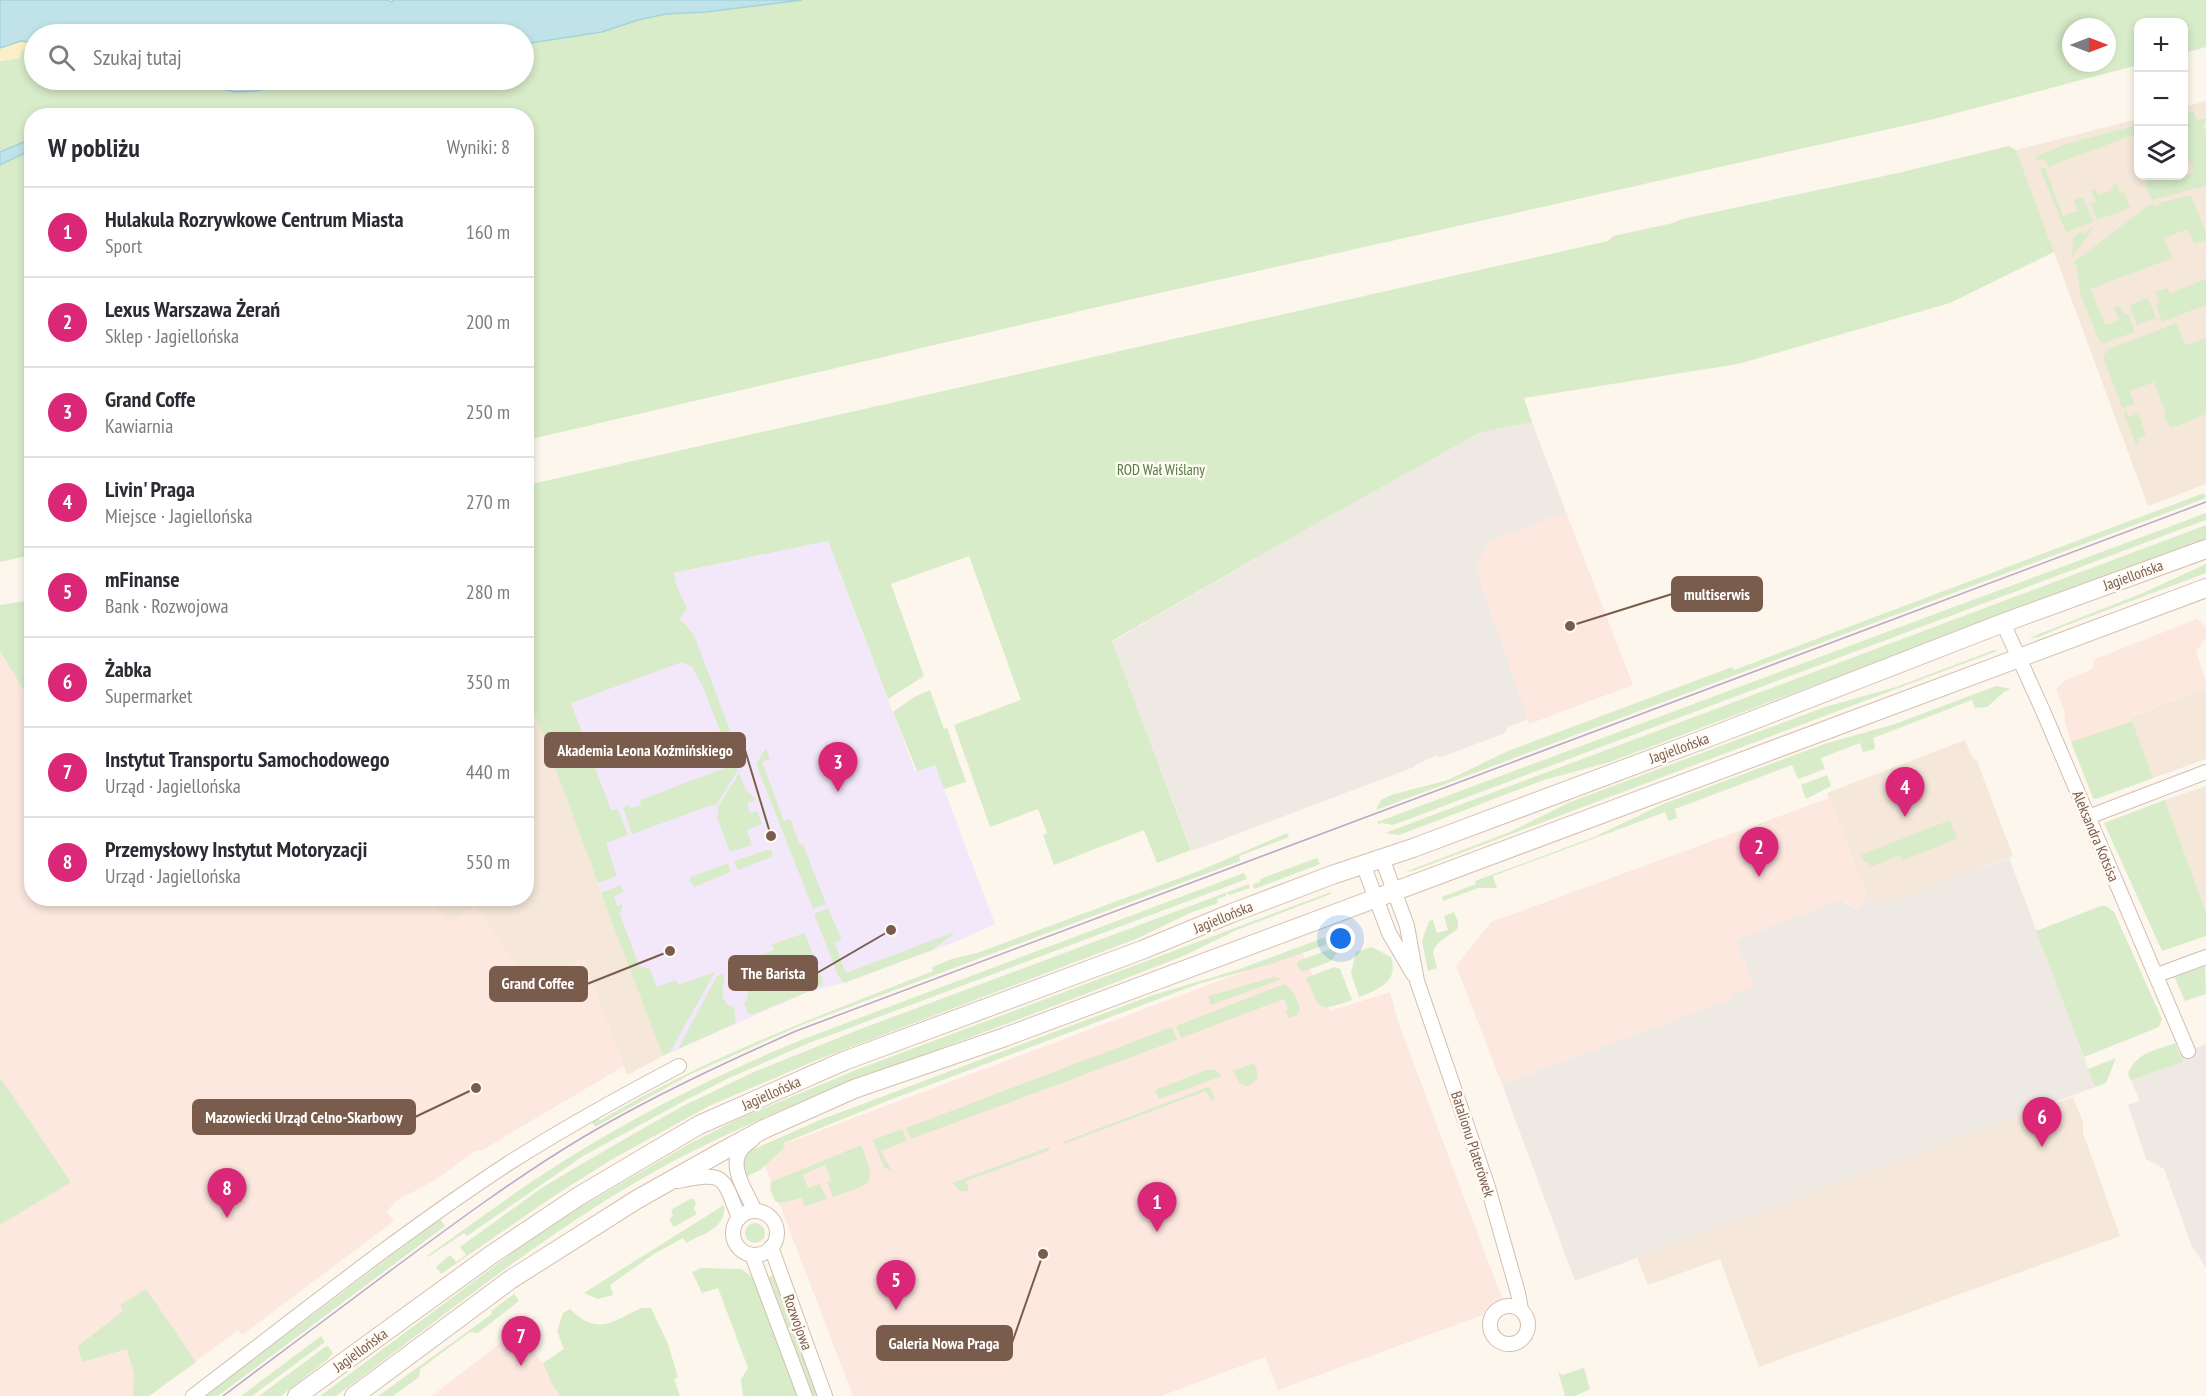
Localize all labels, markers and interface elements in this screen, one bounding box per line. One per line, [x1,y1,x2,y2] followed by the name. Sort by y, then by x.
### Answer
[2062,18,2116,72] north arrow
[2134,18,2188,180] map controls
[2134,18,2188,72] button: +
[24,24,534,90] search box
[45,41,78,74] icon: search
[93,43,182,71] text: Szukaj tutaj
[2134,72,2188,126] button: −
[2134,126,2188,180] button: layers
[48,131,140,164] text: W pobliżu
[447,134,510,160] text: Wyniki: 8
[105,205,404,233] text: Hulakula Rozrywkowe Centrum Miasta
[63,219,72,245] text: 1
[466,219,510,245] text: 160 m
[105,233,142,259] text: Sport
[105,295,280,323] text: Lexus Warszawa Żerań
[63,309,72,335] text: 2
[466,309,510,335] text: 200 m
[105,323,239,349] text: Sklep · Jagiellońska
[105,385,196,413] text: Grand Coffe
[63,399,72,425] text: 3
[466,399,510,425] text: 250 m
[105,413,173,439] text: Kawiarnia
[1117,460,1205,479] park label: ROD Wał Wiślany
[105,475,195,503] text: Livin' Praga
[63,489,72,515] text: 4
[466,489,510,515] text: 270 m
[105,503,253,529] text: Miejsce · Jagiellońska
[2099,555,2166,595] street label: Jagiellońska
[105,565,180,593] text: mFinanse
[1672,577,1762,611] callout: multiserwis
[63,579,72,605] text: 5
[466,579,510,605] text: 280 m
[1684,584,1750,604] text: multiserwis
[105,593,228,619] text: Bank · Rozwojowa
[105,655,152,683] text: Żabka
[63,669,72,695] text: 6
[466,669,510,695] text: 350 m
[105,683,193,709] text: Supermarket
[1645,728,1712,768] street label: Jagiellońska
[545,733,745,767] callout: Akademia Leona Koźmińskiego
[556,740,733,760] text: Akademia Leona Koźmińskiego
[818,742,858,792] pin: 3
[105,745,390,773] text: Instytut Transportu Samochodowego
[63,759,72,785] text: 7
[466,759,510,785] text: 440 m
[1886,768,1924,817] pin: 4
[105,773,241,799] text: Urząd · Jagiellońska
[2068,788,2124,884] street label: Aleksandra Kotsisa
[1740,828,1778,877] pin: 2
[105,835,367,863] text: Przemysłowy Instytut Motoryzacji
[63,849,72,875] text: 8
[466,849,510,875] text: 550 m
[105,863,241,889] text: Urząd · Jagiellońska
[1190,896,1256,938] street label: Jagiellońska
[1326,924,1355,953] your location
[729,956,817,990] callout: The Barista
[741,963,806,983] text: The Barista
[490,967,587,1001] callout: Grand Coffee
[502,973,575,993] text: Grand Coffee
[738,1072,803,1115] street label: Jagiellońska
[1447,1089,1499,1200] street label: Batalionu Platerówek
[2022,1098,2062,1147] pin: 6
[193,1100,415,1134] callout: Mazowiecki Urząd Celno-Skarbowy
[205,1107,403,1127] text: Mazowiecki Urząd Celno-Skarbowy
[208,1168,246,1218] pin: 8
[1138,1182,1176,1232] pin: 1
[876,1260,916,1310] pin: 5
[779,1292,817,1352] street label: Rozwojowa
[502,1316,540,1366] pin: 7
[328,1324,391,1377] street label: Jagiellońska
[877,1326,1012,1360] callout: Galeria Nowa Praga
[889,1333,1000,1353] text: Galeria Nowa Praga

